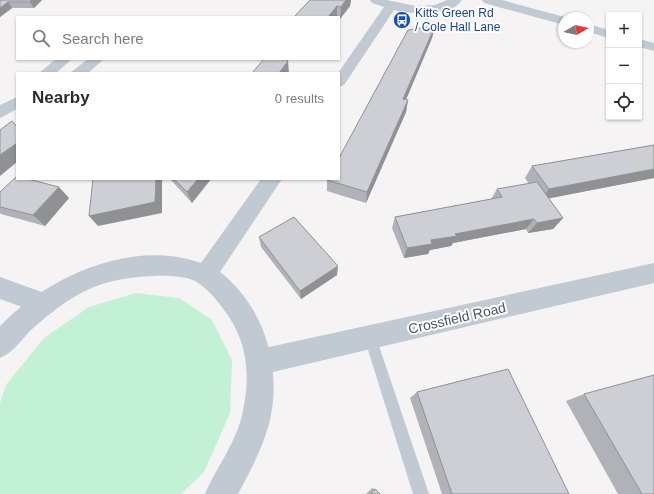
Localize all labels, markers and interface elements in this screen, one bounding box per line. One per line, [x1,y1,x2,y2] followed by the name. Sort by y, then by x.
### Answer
[415,6,501,34] place label: Kitts Green Rd / Cole Hall Lane
[392,10,412,30] bus stop icon: Kitts Green Rd / Cole Hall Lane
[558,12,594,48] north arrow
[606,12,642,120] map controls
[606,12,642,48] button: +
[16,16,340,60] search box
[30,27,52,49] icon: search
[62,30,144,47] text: Search here
[606,48,642,84] button: −
[606,84,642,120] button: locate
[32,88,90,107] text: Nearby
[275,91,324,106] text: 0 results
[407,299,507,337] street label: Crossfield Road

